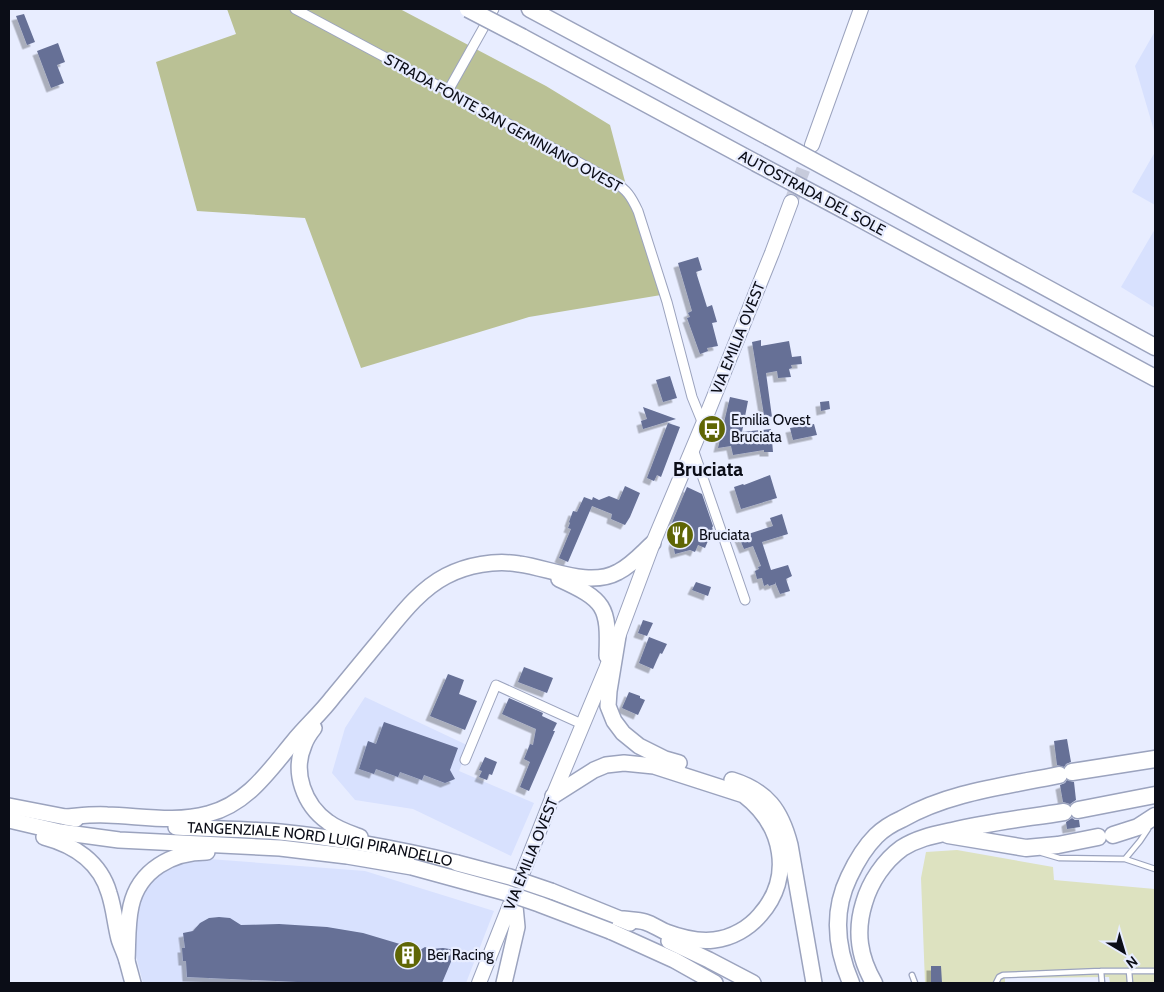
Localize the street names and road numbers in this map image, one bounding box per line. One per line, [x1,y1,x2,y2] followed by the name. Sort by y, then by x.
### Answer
[381,50,625,196] street label: STRADA FONTE SAN GEMINIANO OVEST
[736,147,888,239] street label: AUTOSTRADA DEL SOLE
[707,279,769,397] street label: VIA EMILIA OVEST
[500,795,562,913] street label: VIA EMILIA OVEST
[187,819,454,871] street label: TANGENZIALE NORD LUIGI PIRANDELLO

